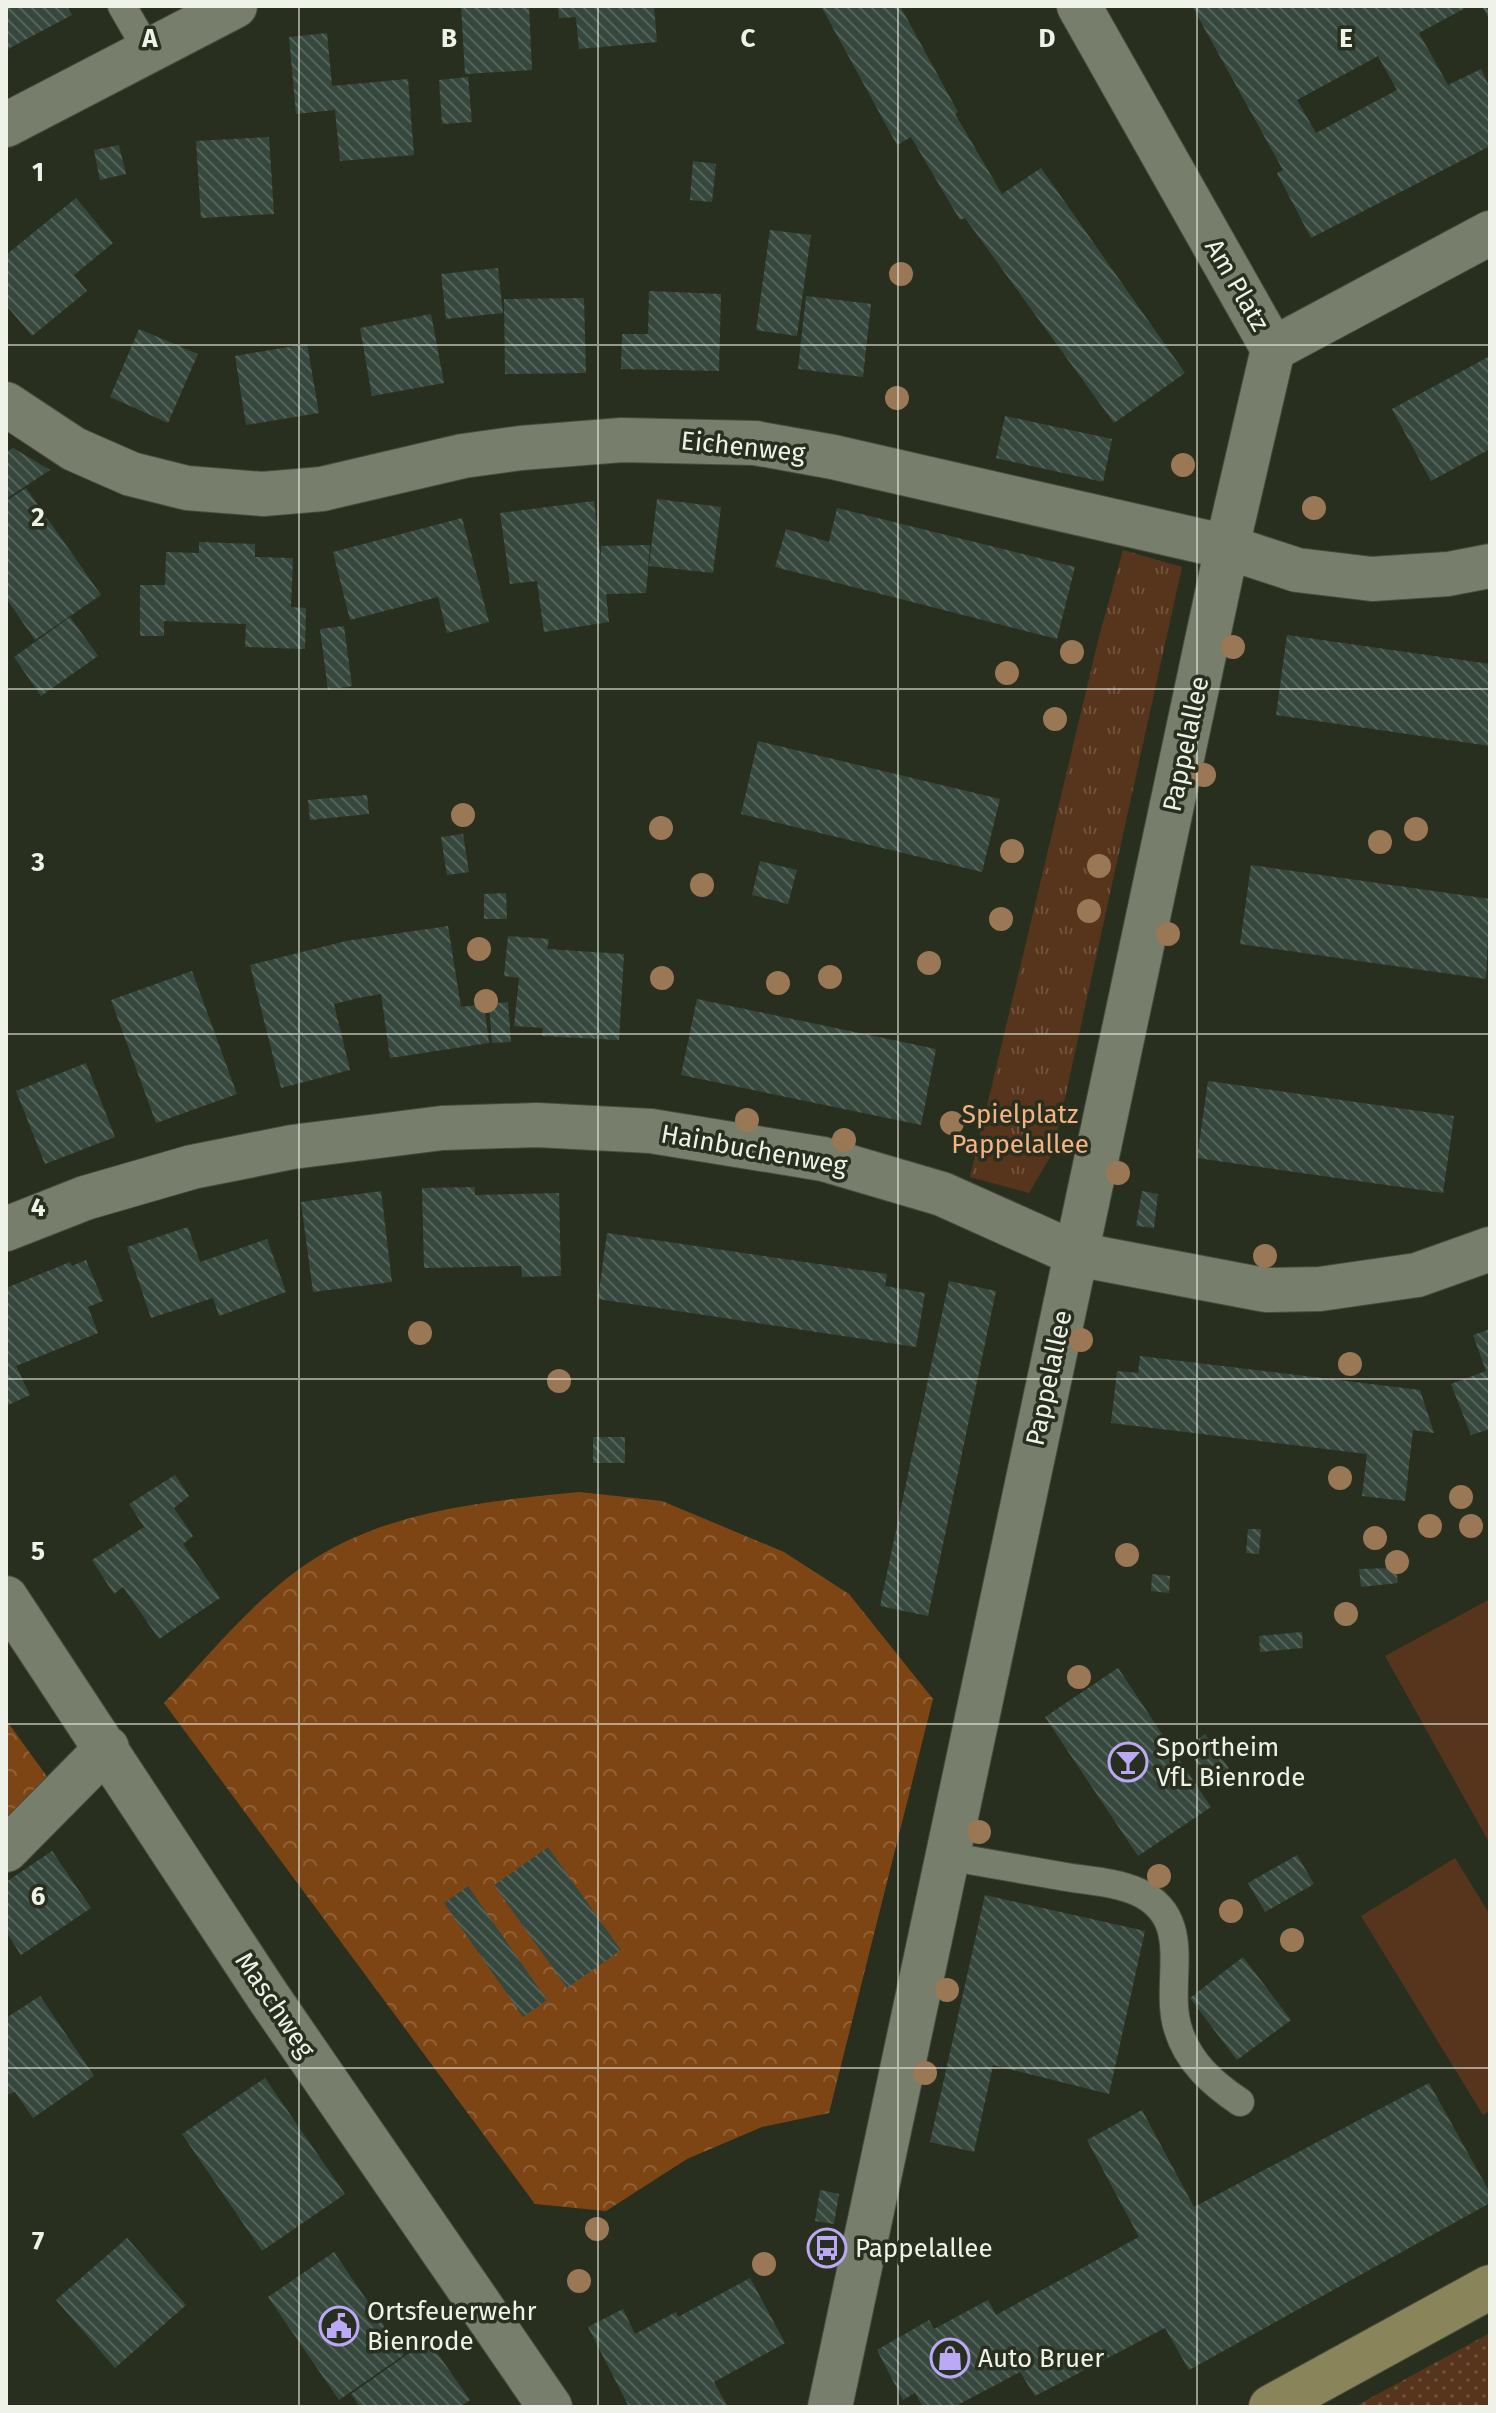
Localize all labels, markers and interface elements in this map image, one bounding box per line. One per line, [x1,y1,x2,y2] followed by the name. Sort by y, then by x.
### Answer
[141,23,158,54] text: A
[441,23,457,54] text: B
[741,23,756,54] text: C
[1039,23,1056,54] text: D
[1339,23,1353,54] text: E
[32,157,44,188] text: 1
[1198,233,1276,337] street label: Am Platz
[679,425,807,469] street label: Eichenweg
[31,502,45,533] text: 2
[1157,673,1215,815] street label: Pappelallee
[30,847,45,878] text: 3
[951,1099,1089,1160] park label: Spielplatz Pappelallee
[659,1118,850,1182] street label: Hainbuchenweg
[31,1192,46,1223] text: 4
[1020,1307,1078,1449] street label: Pappelallee
[31,1536,45,1567] text: 5
[1156,1732,1305,1793] place label: Sportheim VfL Bienrode
[1107,1741,1149,1783] bar icon: Sportheim VfL Bienrode
[31,1881,46,1912] text: 6
[229,1946,322,2064] street label: Maschweg
[32,2226,44,2257] text: 7
[806,2227,848,2269] bus stop icon: Pappelallee
[855,2233,993,2264] place label: Pappelallee
[367,2296,537,2357] place label: Ortsfeuerwehr Bienrode
[318,2305,360,2347] public building icon: Ortsfeuerwehr Bienrode
[929,2337,971,2379] shop icon: Auto Bruer
[978,2343,1104,2374] place label: Auto Bruer

